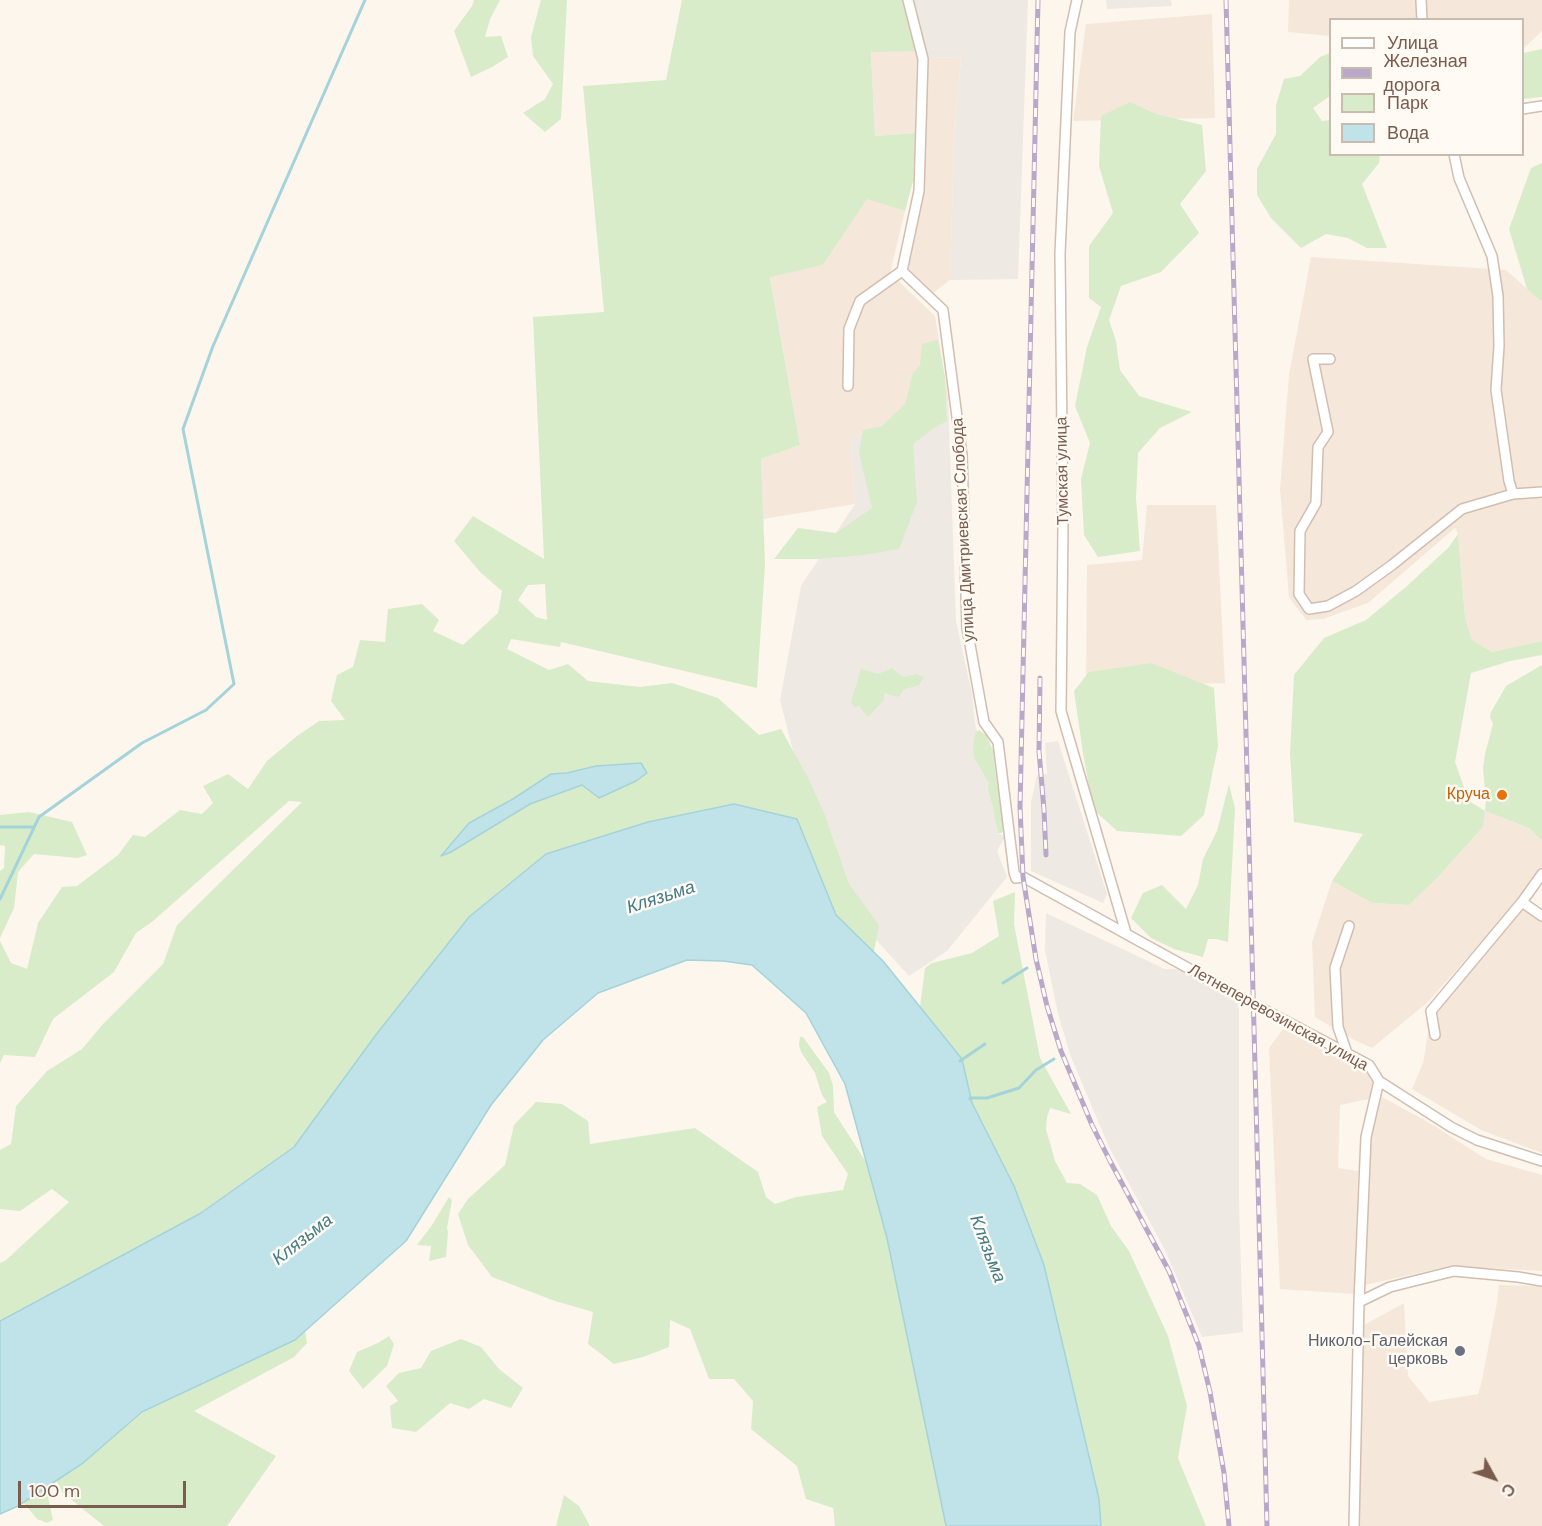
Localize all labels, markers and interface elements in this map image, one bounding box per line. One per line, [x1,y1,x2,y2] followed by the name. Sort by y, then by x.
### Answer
[1329,18,1524,156] legend
[1387,31,1438,55] text: Улица
[1384,49,1467,97] text: Железная дорога
[1387,91,1428,115] text: Парк
[1387,121,1429,145] text: Вода
[1052,416,1074,526] street label: Тумская улица
[949,417,979,643] street label: улица Дмитриевская Слобода
[1447,785,1490,805] place label: Круча
[1495,788,1509,802] marker: Круча
[624,877,698,919] water label: Клязьма
[1185,960,1371,1076] street label: Летнеперевозинская улица
[269,1210,337,1270] water label: Клязьма
[964,1212,1010,1286] water label: Клязьма
[1308,1332,1448,1370] place label: Николо-Галейская церковь
[1453,1344,1467,1358] marker: Николо-Галейская церковь
[1464,1448,1524,1508] north arrow
[21,1469,189,1507] scale bar
[29,1479,80,1503] text: 100 m
[1496,1479,1520,1501] text: С

